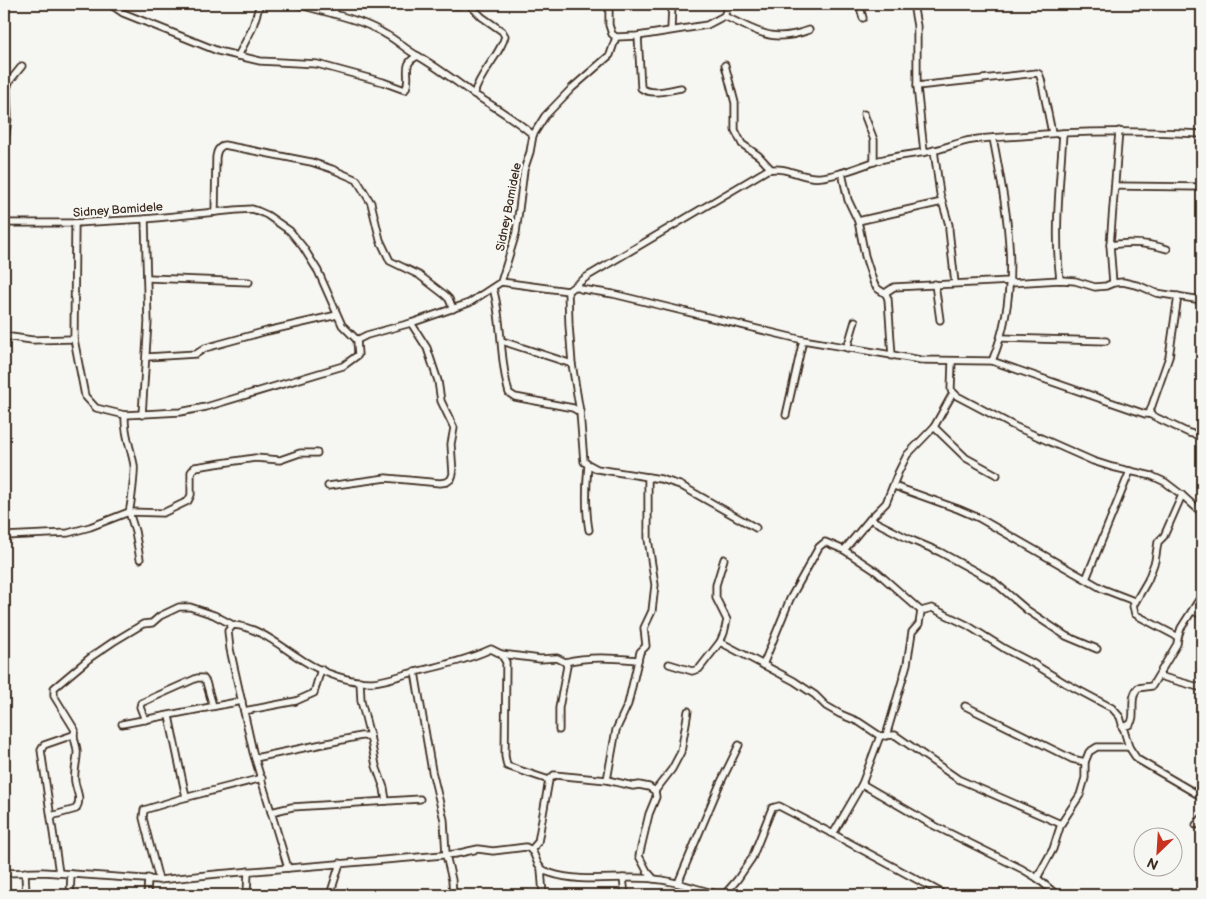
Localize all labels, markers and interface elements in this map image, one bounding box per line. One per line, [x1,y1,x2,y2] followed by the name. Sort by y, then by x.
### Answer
[493,161,525,253] street label: Sidney Bamidele
[73,199,163,221] street label: Sidney Bamidele
[1134,826,1184,876] north arrow
[1144,853,1161,873] text: N

